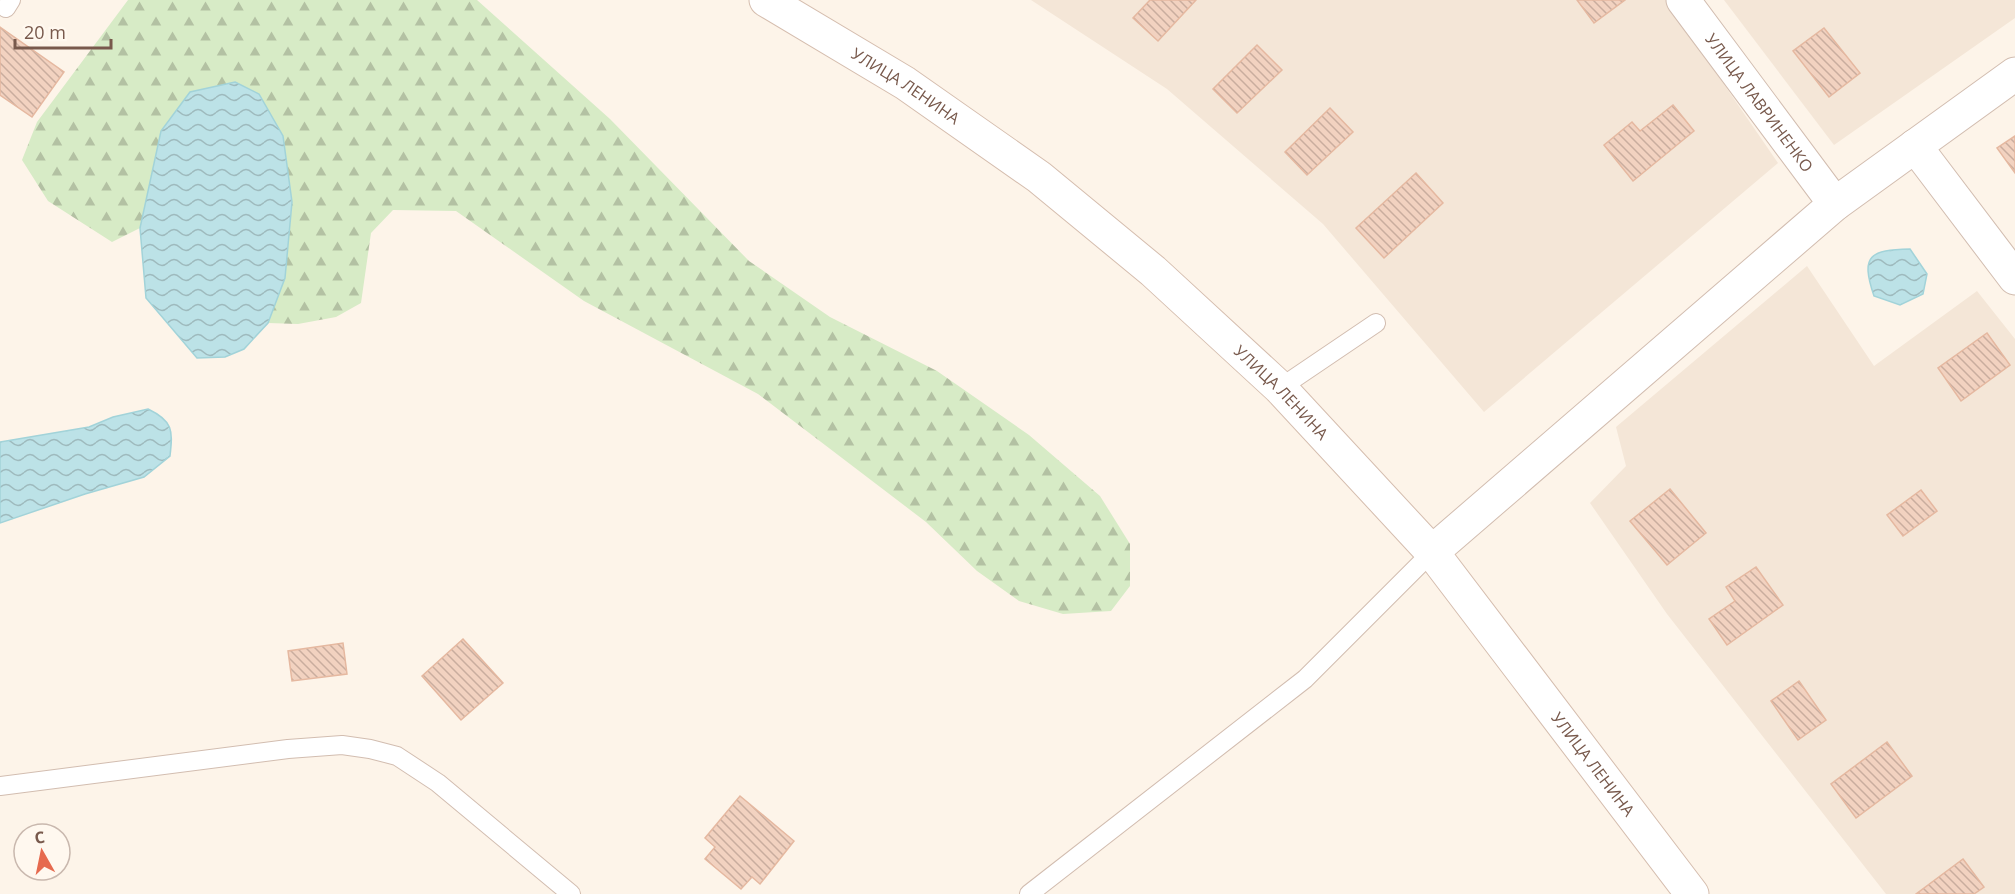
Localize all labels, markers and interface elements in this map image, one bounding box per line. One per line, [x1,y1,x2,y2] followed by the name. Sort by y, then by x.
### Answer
[15,12,111,50] scale bar
[24,20,66,44] text: 20 m
[1701,29,1818,176] street label: УЛИЦА ЛАВРИНЕНКО
[847,42,965,130] street label: УЛИЦА ЛЕНИНА
[1229,340,1334,445] street label: УЛИЦА ЛЕНИНА
[1547,707,1640,821] street label: УЛИЦА ЛЕНИНА
[12,822,72,882] north arrow
[33,826,46,849] text: С

